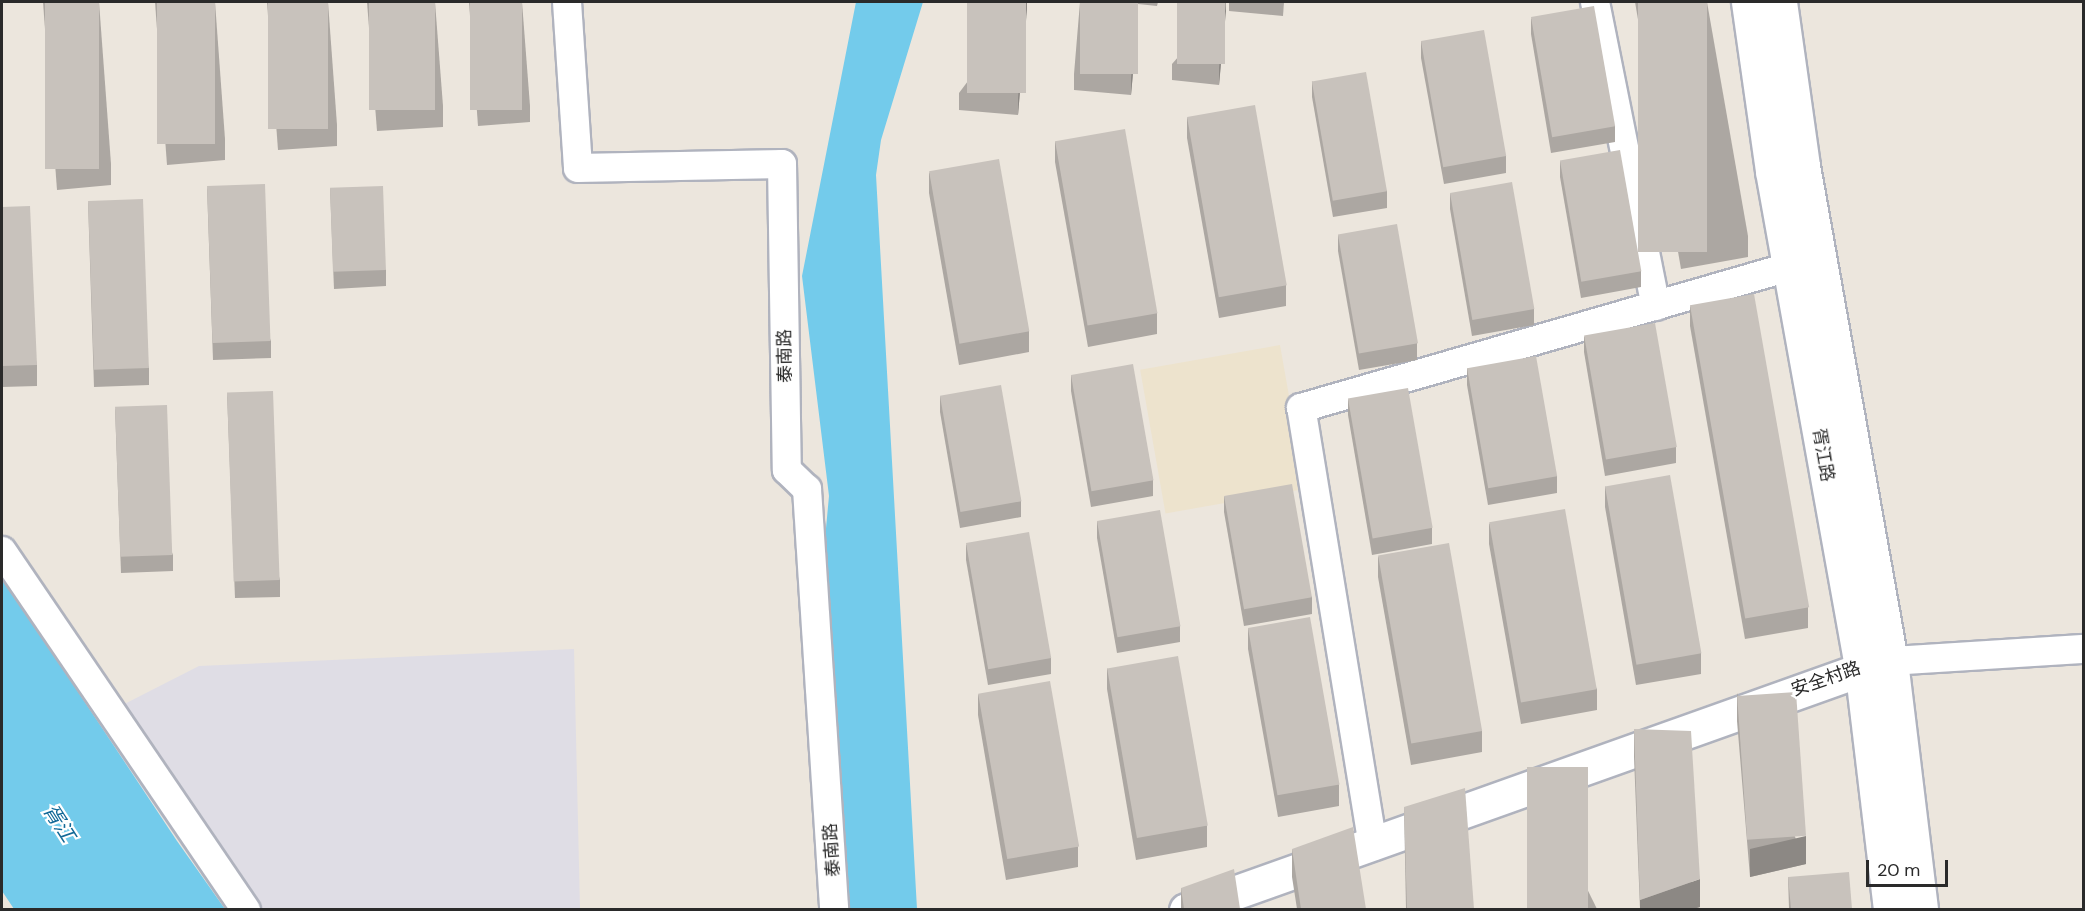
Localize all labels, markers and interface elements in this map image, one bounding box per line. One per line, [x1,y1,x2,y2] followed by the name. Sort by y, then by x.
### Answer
[774,329,796,383] street label: 泰南路
[1808,427,1838,483] street label: 胥江路
[1788,657,1864,701] street label: 安全村路
[38,800,80,846] water label: 胥江
[819,822,845,878] street label: 泰南路
[1869,848,1952,886] scale bar
[1877,858,1920,882] text: 20 m

